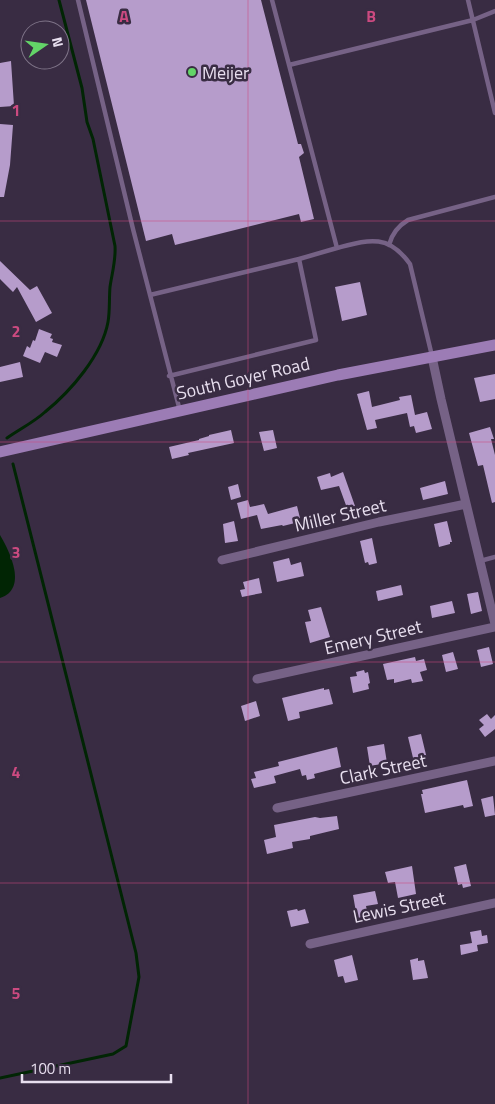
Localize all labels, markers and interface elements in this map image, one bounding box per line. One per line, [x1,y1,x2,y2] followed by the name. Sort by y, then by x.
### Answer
[119,4,129,28] text: A
[366,4,376,28] text: B
[20,20,70,70] north arrow
[47,35,69,49] text: N
[202,59,249,86] place label: Meijer
[186,66,198,78] marker: Meijer
[12,98,20,122] text: 1
[12,319,20,343] text: 2
[174,350,312,406] street label: South Goyer Road
[292,491,389,539] street label: Miller Street
[12,540,20,564] text: 3
[322,613,425,661] street label: Emery Street
[337,746,430,791] street label: Clark Street
[12,760,21,784] text: 4
[350,884,448,930] street label: Lewis Street
[12,981,21,1005] text: 5
[22,1052,171,1084] scale bar
[30,1057,71,1080] text: 100 m

